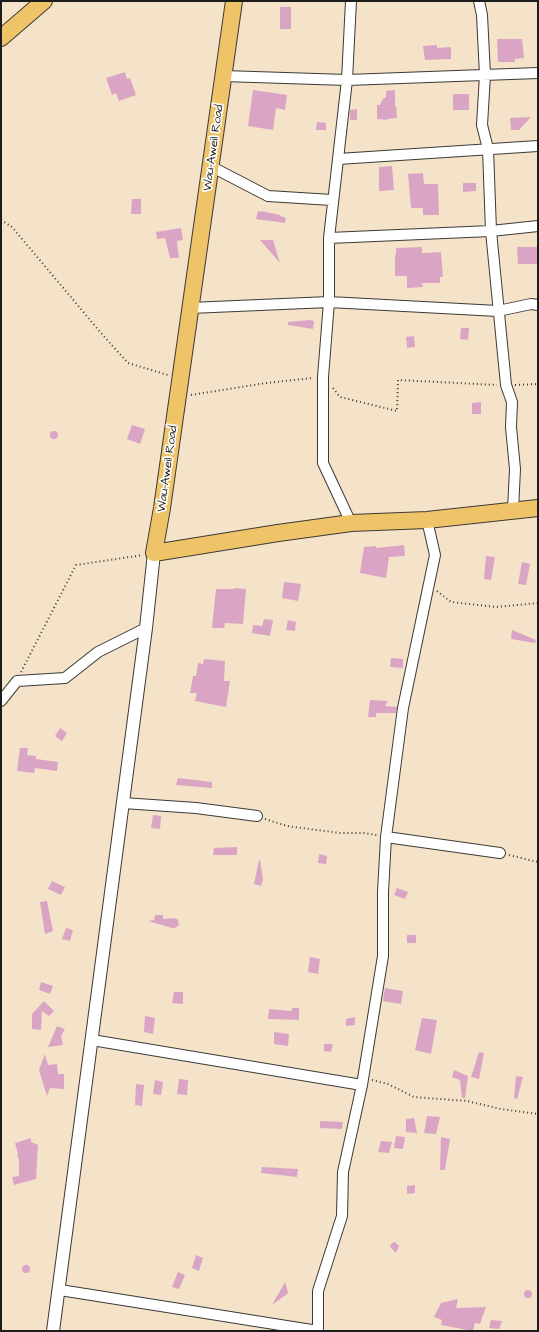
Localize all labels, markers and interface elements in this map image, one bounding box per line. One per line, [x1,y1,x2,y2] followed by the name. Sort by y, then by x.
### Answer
[201,104,227,192] street label: Wau-Aweil Road
[155,425,181,513] street label: Wau-Aweil Road

